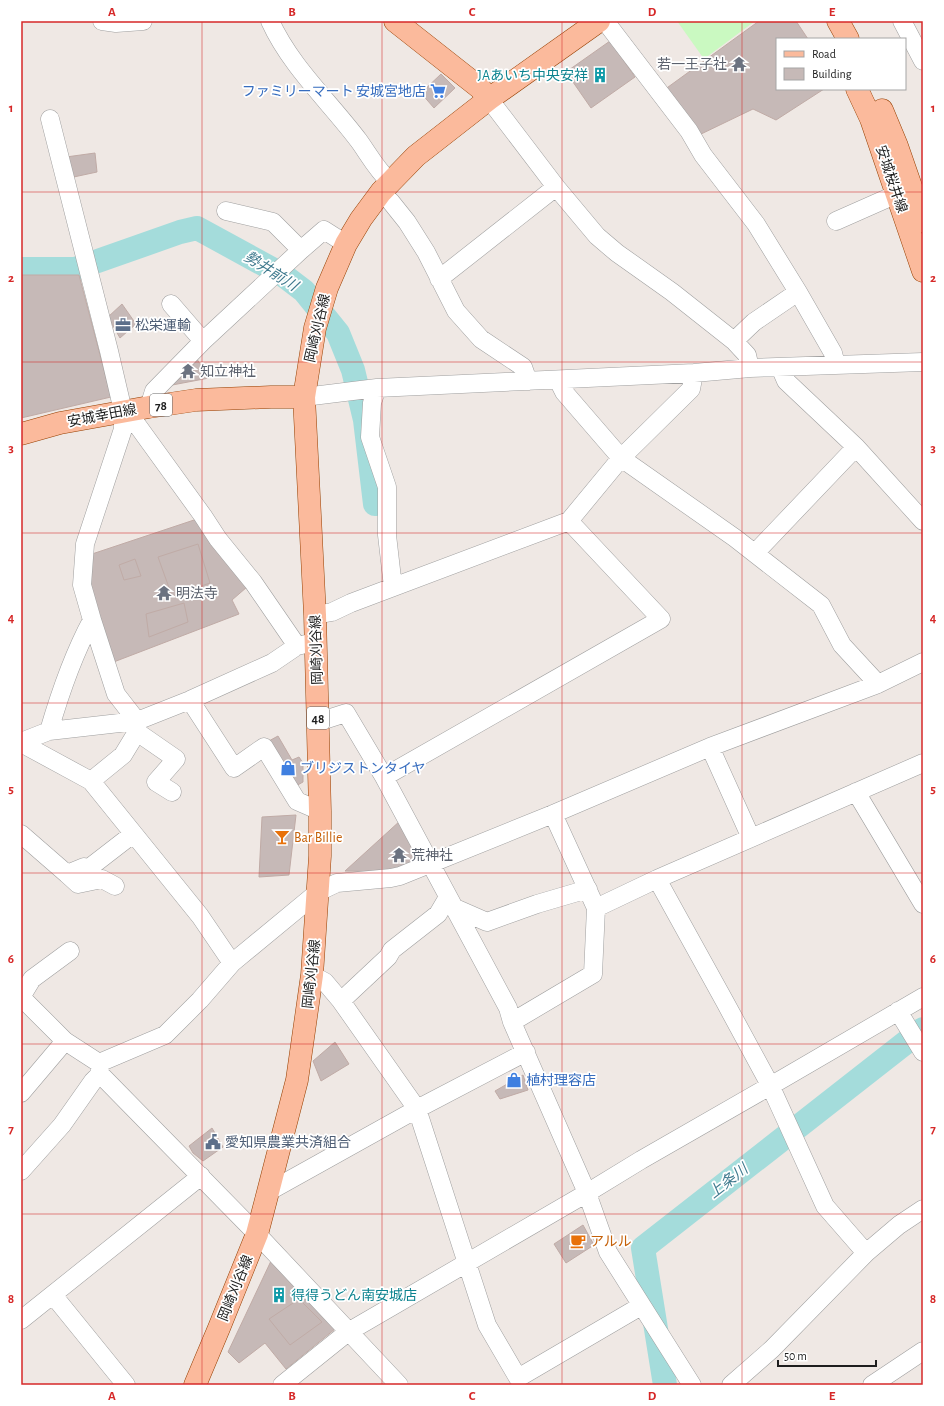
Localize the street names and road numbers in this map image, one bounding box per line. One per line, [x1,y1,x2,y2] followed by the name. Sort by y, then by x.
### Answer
[873,143,911,215] street label: 安城桜井線
[302,292,333,364] street label: 岡崎刈谷線
[150,394,172,416] road number: 78
[66,401,138,430] street label: 安城幸田線
[308,615,325,685] street label: 岡崎刈谷線
[307,707,329,729] road number: 48
[300,938,323,1010] street label: 岡崎刈谷線
[215,1253,256,1323] street label: 岡崎刈谷線

